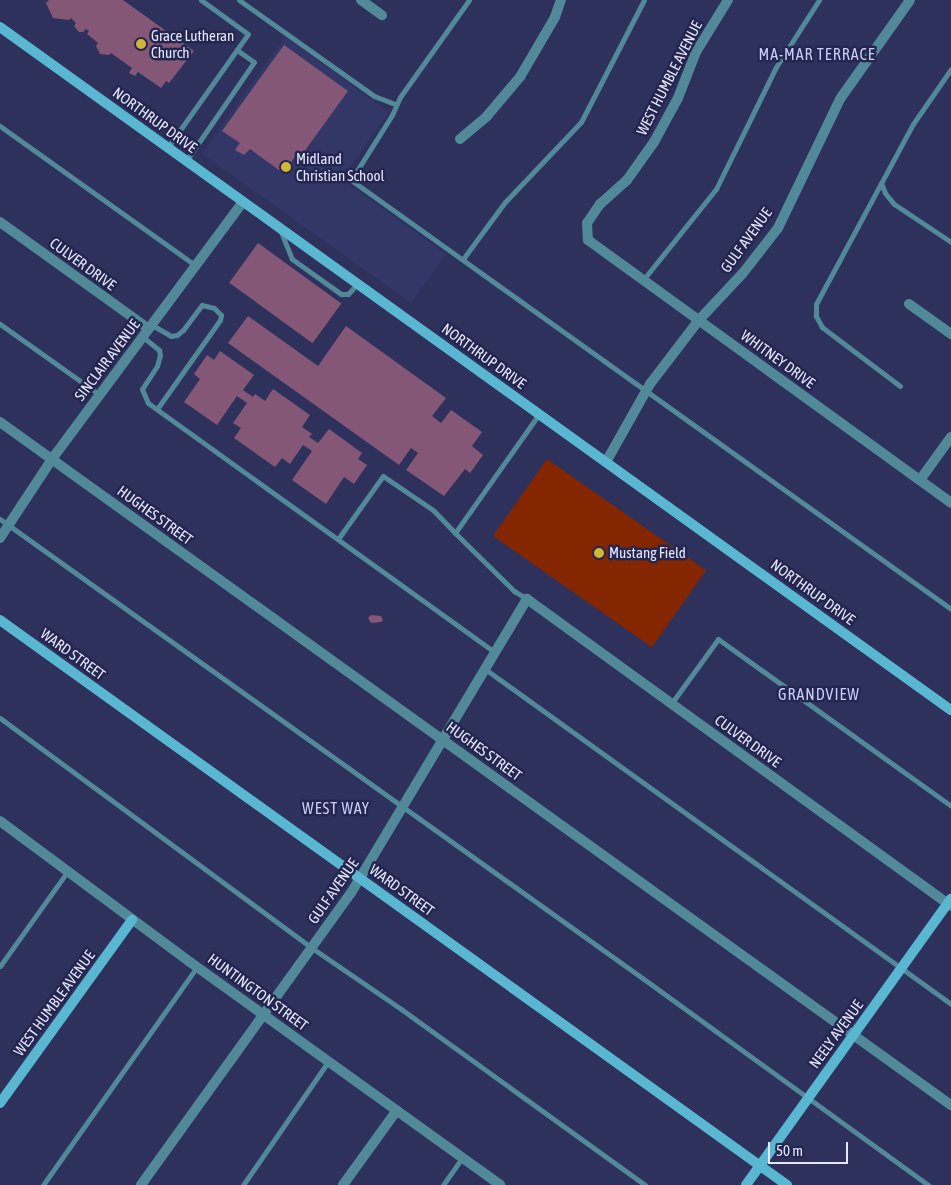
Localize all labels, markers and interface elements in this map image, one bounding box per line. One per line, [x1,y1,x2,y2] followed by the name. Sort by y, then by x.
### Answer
[632,18,706,138] street label: WEST HUMBLE AVENUE
[151,26,234,61] place label: Grace Lutheran Church
[135,38,147,50] marker: Grace Lutheran Church
[757,44,877,64] district label: MA-MAR TERRACE
[109,83,201,157] street label: NORTHRUP DRIVE
[296,149,384,184] place label: Midland Christian School
[280,161,292,173] marker: Midland Christian School
[717,204,775,276] street label: GULF AVENUE
[46,234,120,294] street label: CULVER DRIVE
[71,316,143,404] street label: SINCLAIR AVENUE
[438,319,530,393] street label: NORTHRUP DRIVE
[737,326,819,392] street label: WHITNEY DRIVE
[114,482,196,548] street label: HUGHES STREET
[609,544,686,562] place label: Mustang Field
[593,547,605,559] marker: Mustang Field
[767,555,859,629] street label: NORTHRUP DRIVE
[37,624,109,684] street label: WARD STREET
[777,684,861,704] district label: GRANDVIEW
[711,711,785,771] street label: CULVER DRIVE
[443,718,525,784] street label: HUGHES STREET
[301,798,371,818] district label: WEST WAY
[304,855,362,927] street label: GULF AVENUE
[366,860,438,920] street label: WARD STREET
[10,947,98,1059] street label: WEST HUMBLE AVENUE
[204,950,312,1034] street label: HUNTINGTON STREET
[805,996,867,1072] street label: NEELY AVENUE
[771,1132,851,1164] scale bar
[776,1142,803,1159] text: 50 m

